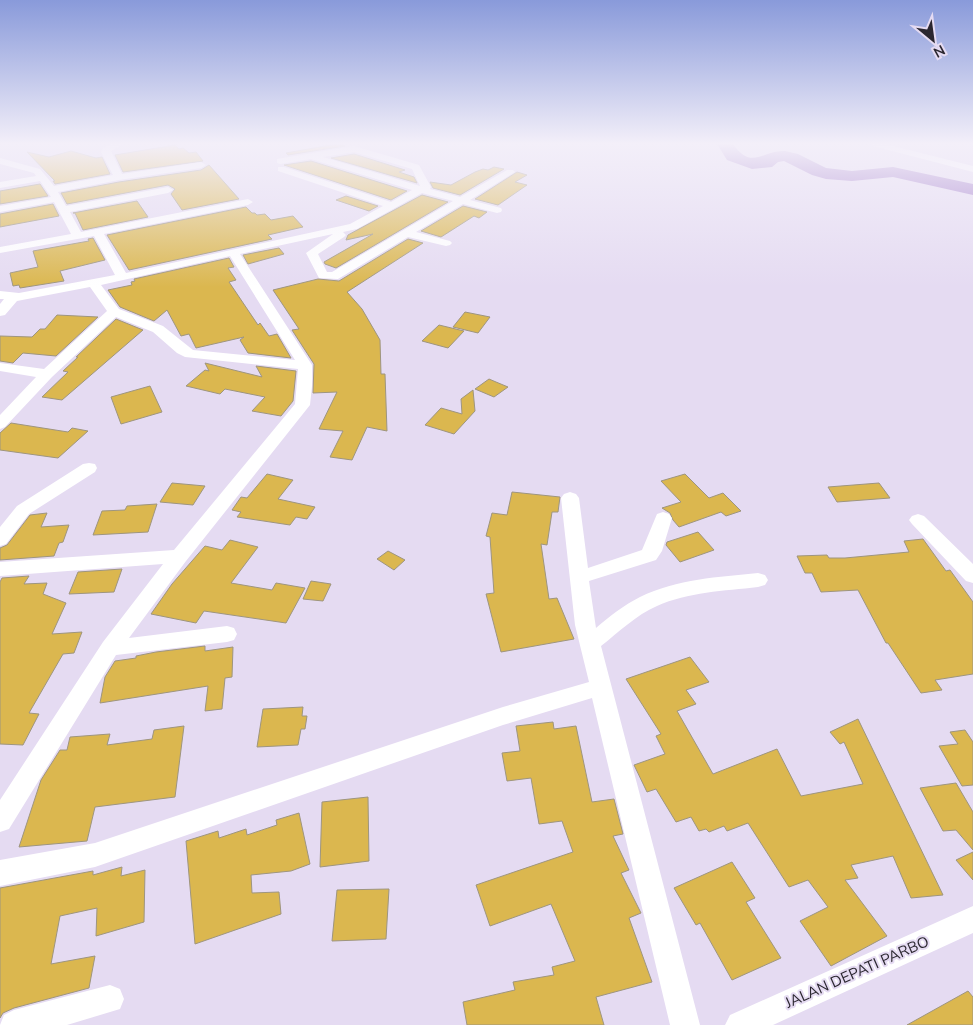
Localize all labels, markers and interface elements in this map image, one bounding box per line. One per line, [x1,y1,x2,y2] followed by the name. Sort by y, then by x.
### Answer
[908,15,958,65] north arrow
[930,40,948,62] text: N
[781,931,932,1013] street label: JALAN DEPATI PARBO

